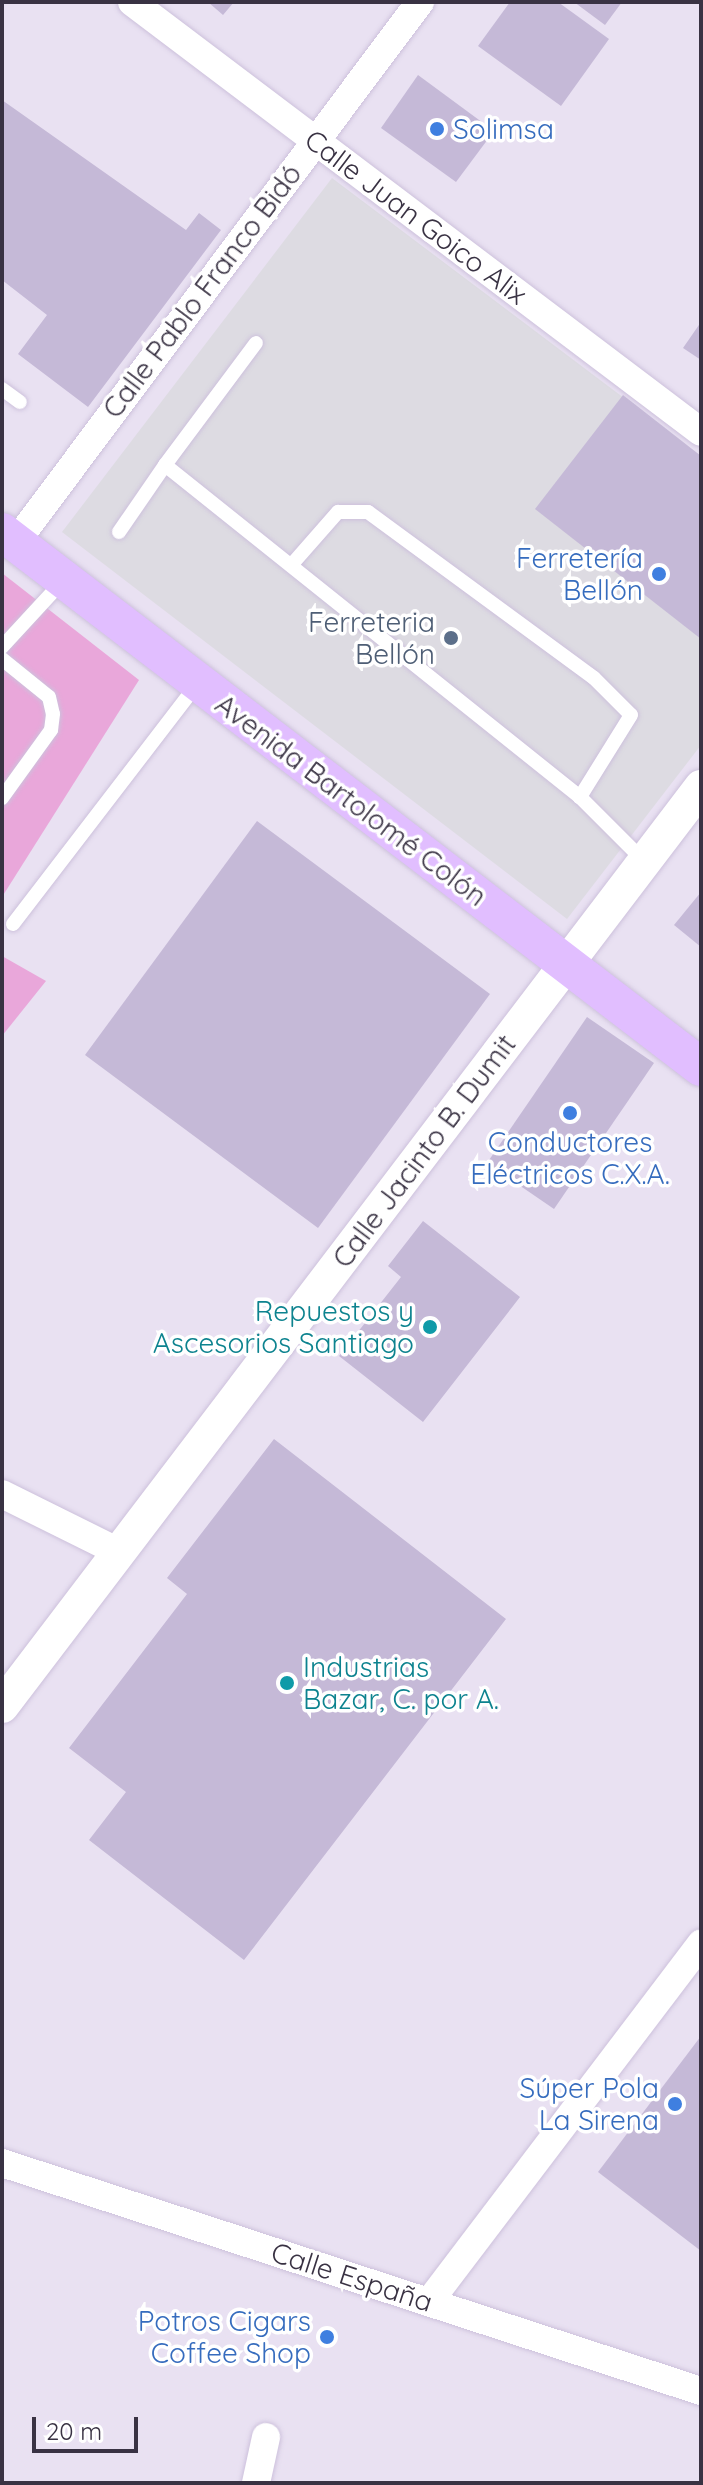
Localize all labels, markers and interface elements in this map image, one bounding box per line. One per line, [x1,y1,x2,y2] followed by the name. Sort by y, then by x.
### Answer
[453,112,554,146] place label: Solimsa
[428,120,446,138] marker: Solimsa
[298,122,534,312] street label: Calle Juan Goico Alix
[96,158,308,424] street label: Calle Pablo Franco Bidó
[516,541,643,607] place label: Ferretería Bellón
[650,565,668,583] marker: Ferretería Bellón
[308,605,435,671] place label: Ferreteria Bellón
[442,629,460,647] marker: Ferreteria Bellón
[209,687,493,913] street label: Avenida Bartolomé Colón
[325,1028,523,1274] street label: Calle Jacinto B. Dumit
[561,1104,579,1122] marker: Conductores Eléctricos C.X.A.
[470,1125,670,1191] place label: Conductores Eléctricos C.X.A.
[153,1294,414,1360] place label: Repuestos y Ascesorios Santiago
[421,1318,439,1336] marker: Repuestos y Ascesorios Santiago
[303,1650,499,1716] place label: Industrias Bazar, C. por A.
[278,1674,296,1692] marker: Industrias Bazar, C. por A.
[519,2071,659,2137] place label: Súper Pola La Sirena
[666,2095,684,2113] marker: Súper Pola La Sirena
[267,2235,437,2319] street label: Calle España
[138,2304,311,2370] place label: Potros Cigars Coffee Shop
[318,2328,336,2346] marker: Potros Cigars Coffee Shop
[36,2401,142,2451] scale bar
[46,2416,102,2446] text: 20 m

